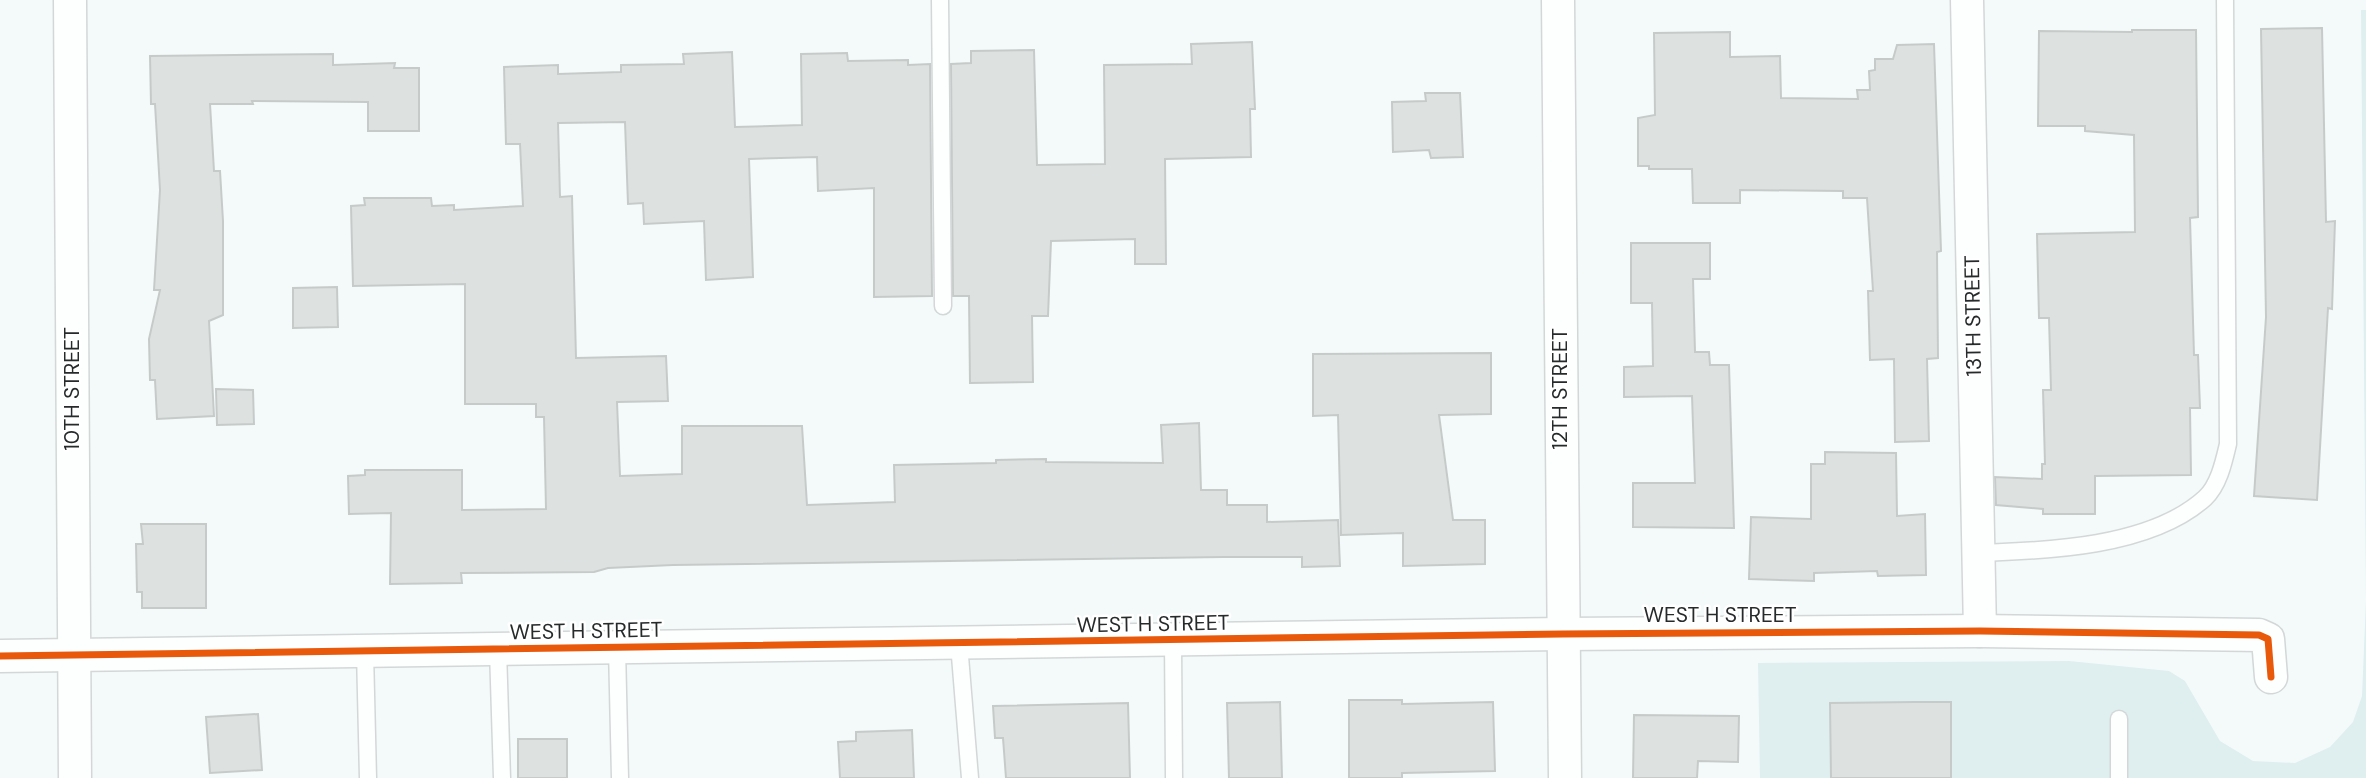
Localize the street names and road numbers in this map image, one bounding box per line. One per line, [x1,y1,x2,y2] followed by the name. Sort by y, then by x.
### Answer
[1958,255,1988,377] street label: 13TH STREET
[58,327,86,451] street label: 10TH STREET
[1546,328,1574,450] street label: 12TH STREET
[1644,601,1797,629] street label: WEST H STREET
[1076,609,1230,639] street label: WEST H STREET
[509,616,663,646] street label: WEST H STREET

